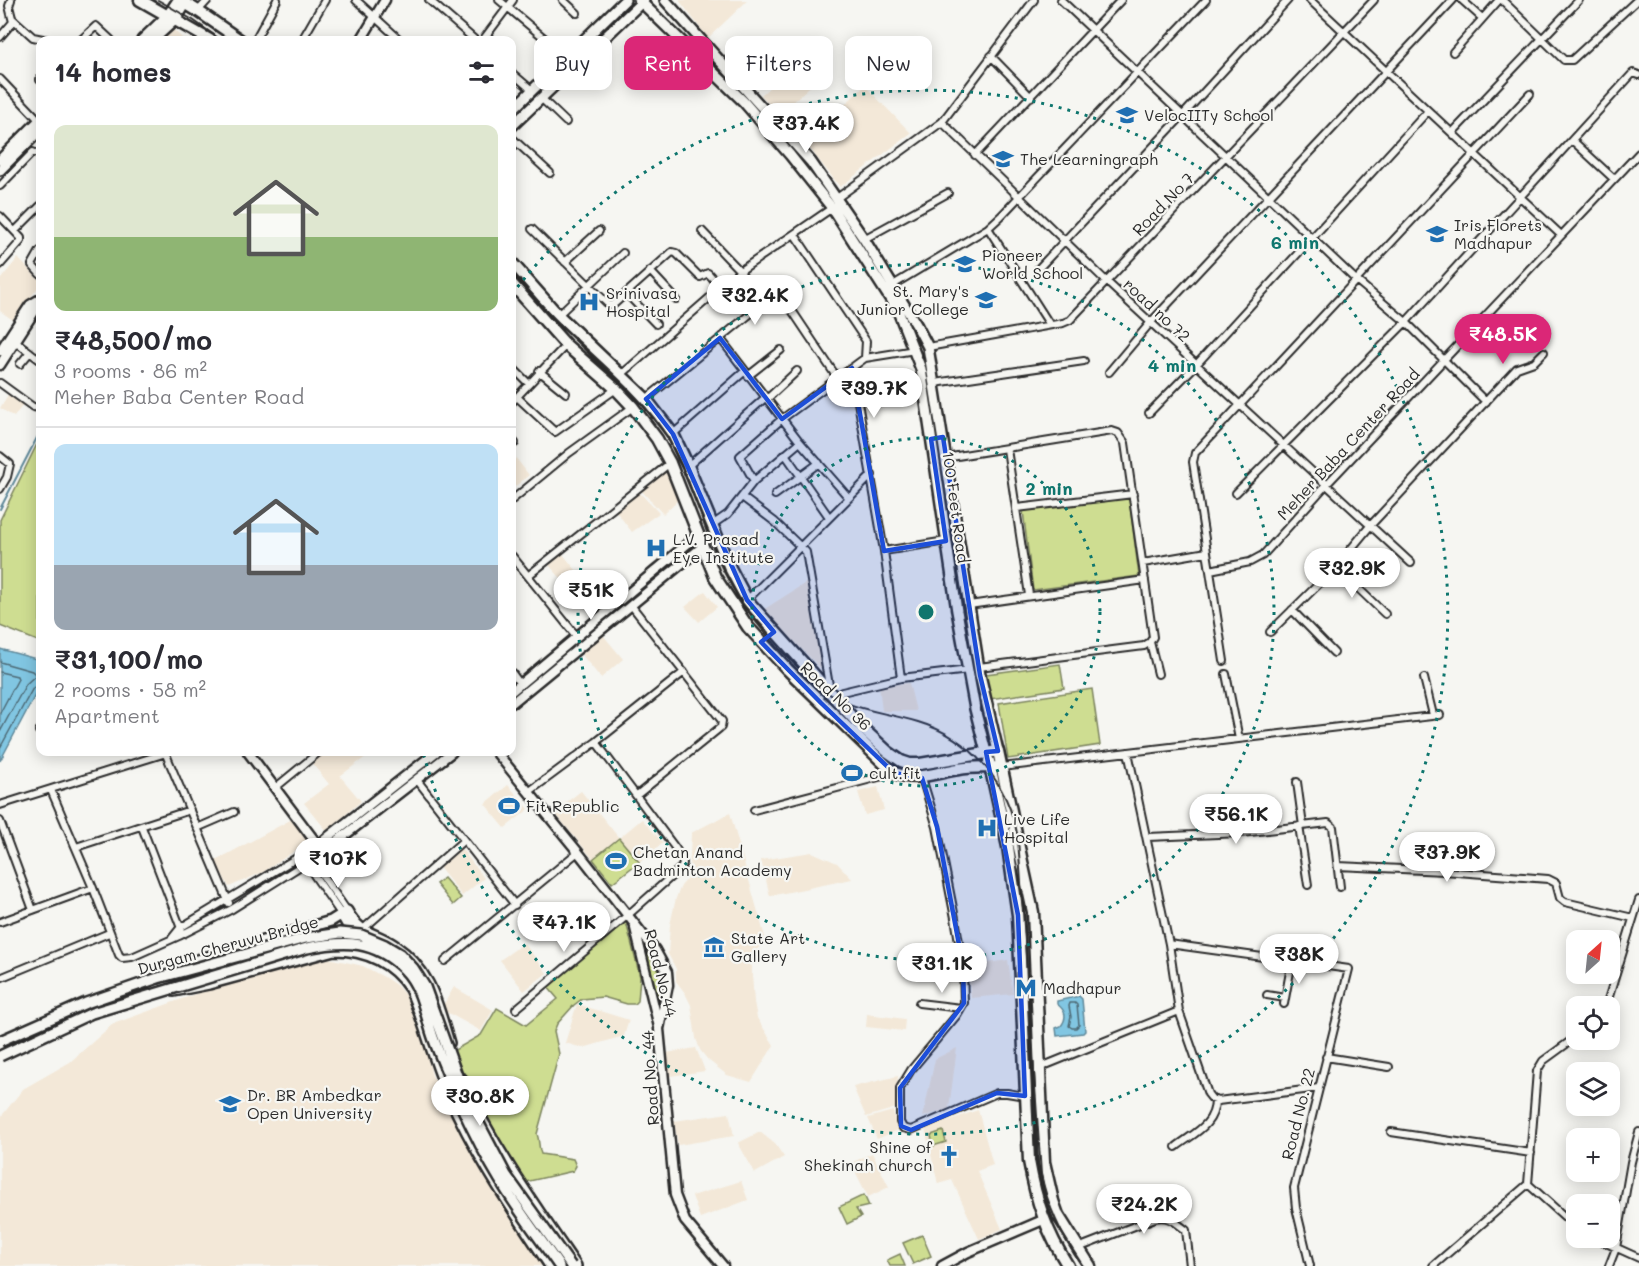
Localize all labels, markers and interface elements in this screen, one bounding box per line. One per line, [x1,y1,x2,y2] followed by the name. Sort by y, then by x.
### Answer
[534,36,612,90] chip: Buy
[624,36,713,90] chip: Rent
[725,36,833,90] chip: Filters
[845,36,932,90] chip: New
[54,55,172,89] text: 14 homes
[465,56,498,89] icon: filters
[757,103,855,154] pin: ₹37.4K
[1115,103,1139,127] school or university icon: VelocIITy School
[1144,104,1274,125] place label: VelocIITy School
[772,109,840,135] text: ₹37.4K
[991,147,1015,171] school or university icon: The Learningraph
[1020,148,1158,169] place label: The Learningraph
[222,164,330,272] icon: home
[1127,167,1198,240] street label: Road No 7
[1454,214,1542,253] place label: Iris Florets Madhapur
[1425,222,1449,246] school or university icon: Iris Florets Madhapur
[1271,230,1319,254] text: 6 min
[982,244,1083,283] place label: Pioneer World School
[953,252,977,276] school or university icon: Pioneer World School
[1119,273,1195,346] street label: road no 72
[706,275,804,326] pin: ₹32.4K
[857,280,969,319] place label: St. Mary's Junior College
[721,281,789,307] text: ₹32.4K
[606,282,678,321] place label: Srinivasa Hospital
[974,288,998,312] school or university icon: St. Mary's Junior College
[577,290,601,314] hospital icon: Srinivasa Hospital
[1454,314,1552,365] pin: ₹48.5K
[1468,320,1538,346] text: ₹48.5K
[54,323,212,357] text: ₹48,500/mo
[1148,353,1196,377] text: 4 min
[54,357,207,383] text: 3 rooms · 86 m²
[1272,363,1424,524] street label: Meher Baba Center Road
[825,368,923,419] pin: ₹39.7K
[840,374,908,400] text: ₹39.7K
[54,383,304,409] text: Meher Baba Center Road
[938,450,975,564] street label: 100 Feet Road
[1025,476,1073,500] text: 2 min
[222,483,330,591] icon: home
[673,528,774,567] place label: L.V. Prasad Eye Institute
[644,536,668,560] hospital icon: L.V. Prasad Eye Institute
[1303,548,1401,599] pin: ₹32.9K
[1318,554,1386,580] text: ₹32.9K
[555,570,627,621] pin: ₹51K
[568,576,614,602] text: ₹51K
[916,602,936,622] centre of rings
[54,642,203,676] text: ₹31,100/mo
[797,657,876,735] street label: Road No 36
[54,676,206,702] text: 2 rooms · 58 m²
[54,702,160,728] text: Apartment
[840,761,864,785] sports icon: cult.fit
[869,762,921,783] place label: cult.fit
[497,794,521,818] sports icon: Fit Republic
[1187,794,1285,845] pin: ₹56.1K
[526,795,619,816] place label: Fit Republic
[1203,800,1269,826] text: ₹56.1K
[1004,808,1070,847] place label: Live Life Hospital
[975,816,999,840] hospital icon: Live Life Hospital
[1398,832,1496,883] pin: ₹37.9K
[296,838,380,889] pin: ₹107K
[1413,838,1481,864] text: ₹37.9K
[633,841,792,880] place label: Chetan Anand Badminton Academy
[308,844,368,870] text: ₹107K
[604,849,628,873] sports icon: Chetan Anand Badminton Academy
[515,902,613,953] pin: ₹47.1K
[531,908,597,934] text: ₹47.1K
[135,910,321,979] street label: Durgam Cheruvu Bridge
[640,927,683,1020] street label: Road No.44
[731,927,805,966] place label: State Art Gallery
[1566,930,1620,984] north arrow
[1566,930,1620,1248] map controls
[1263,934,1335,985] pin: ₹38K
[702,935,726,959] museum icon: State Art Gallery
[1274,940,1324,966] text: ₹38K
[893,943,991,994] pin: ₹31.1K
[911,949,973,975] text: ₹31.1K
[1014,976,1038,1000] metro station icon: Madhapur
[1043,977,1122,998] place label: Madhapur
[1566,996,1620,1050] button: locate
[636,1029,663,1126] street label: Road No. 44
[1566,1062,1620,1116] button: layers
[1276,1066,1319,1162] street label: Road No. 22
[431,1076,529,1127] pin: ₹30.8K
[445,1082,515,1108] text: ₹30.8K
[247,1084,382,1123] place label: Dr. BR Ambedkar Open University
[218,1092,242,1116] school or university icon: Dr. BR Ambedkar Open University
[1566,1128,1620,1182] button: +
[804,1136,933,1175] place label: Shine of Shekinah church
[937,1144,961,1168] church icon: Shine of Shekinah church
[1095,1184,1193,1235] pin: ₹24.2K
[1110,1190,1178,1216] text: ₹24.2K
[1566,1194,1620,1248] button: −

